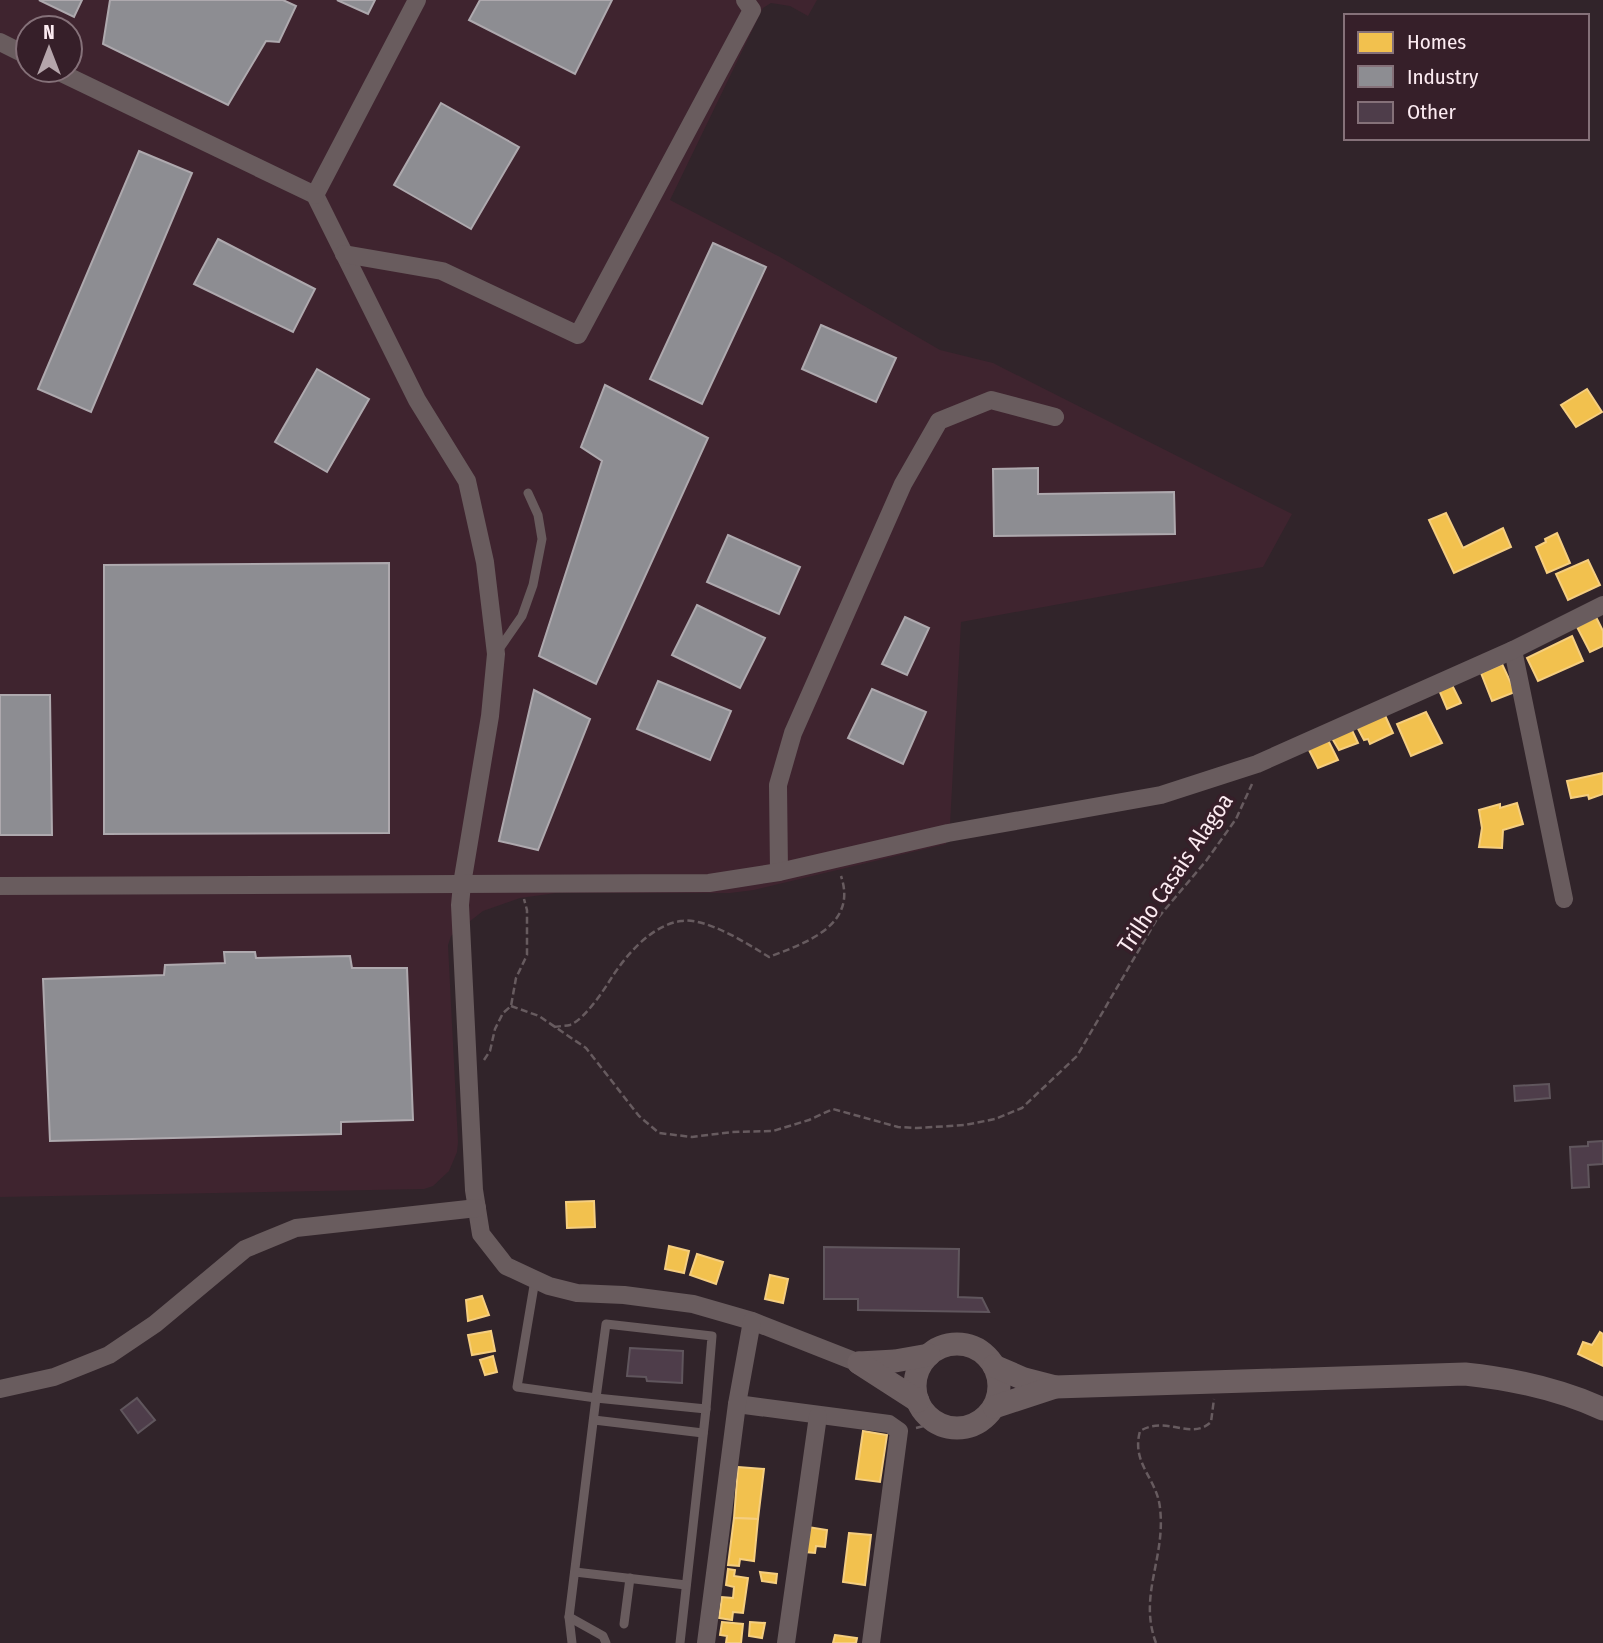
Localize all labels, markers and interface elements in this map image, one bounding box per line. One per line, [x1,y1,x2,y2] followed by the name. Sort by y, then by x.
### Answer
[14,14,84,84] north arrow
[1344,14,1589,140] legend
[43,21,55,44] text: N
[1407,29,1466,55] text: Homes
[1407,64,1479,90] text: Industry
[1407,99,1456,125] text: Other
[1111,788,1239,958] street label: Trilho Casais Alagoa

